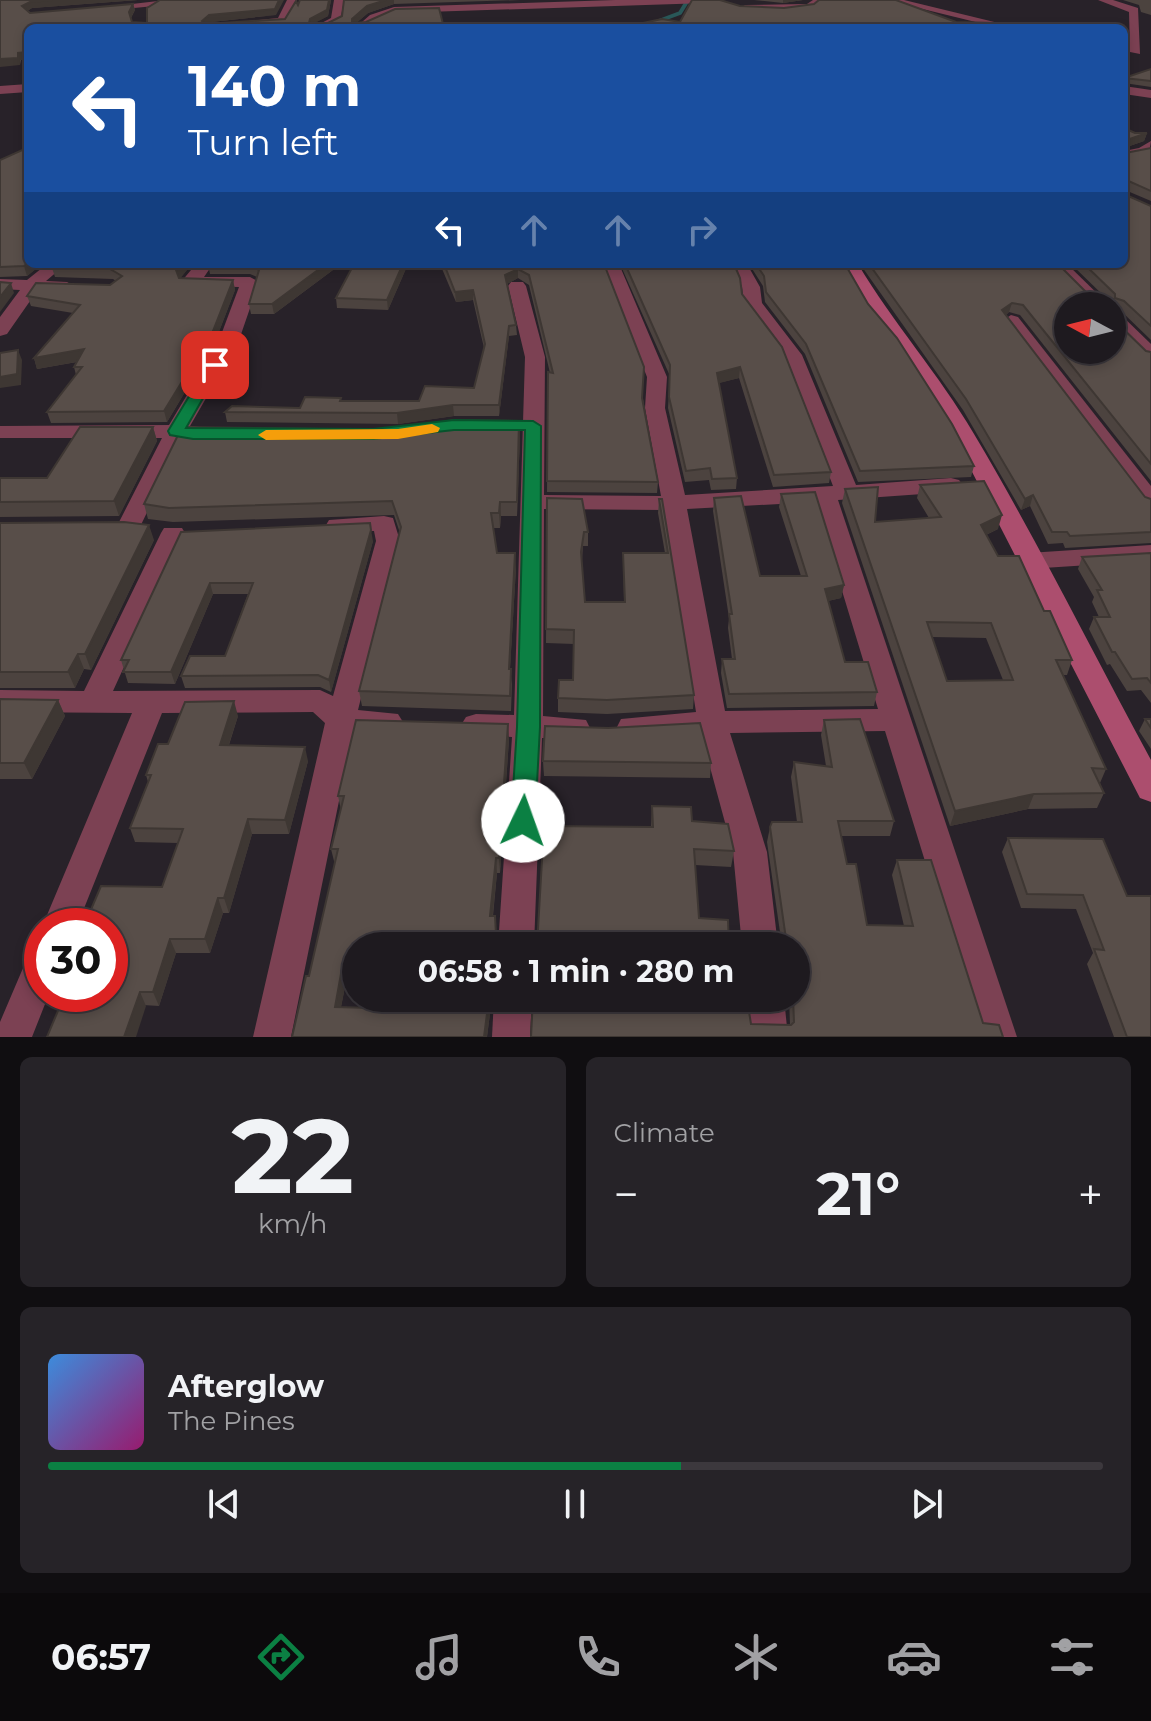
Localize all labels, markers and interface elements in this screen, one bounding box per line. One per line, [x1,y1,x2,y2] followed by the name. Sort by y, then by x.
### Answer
[188,52,361,120] text: 140 m
[56,56,160,160] icon: left
[188,120,339,164] text: Turn left
[428,208,472,252] icon: left
[512,208,556,252] icon: ahead
[596,208,640,252] icon: ahead
[680,208,724,252] icon: right
[1054,292,1126,364] north arrow
[1054,292,1126,364] map controls
[181,331,249,399] pin
[193,343,237,387] icon: arrive
[481,779,565,863] position arrow
[24,908,128,1012] speed limit sign: 30
[418,953,734,990] text: 06:58 · 1 min · 280 m
[231,1092,354,1219] text: 22
[614,1117,715,1149] text: Climate
[816,1157,900,1230] text: 21°
[614,1167,639,1221] text: −
[1078,1167,1103,1221] text: +
[258,1208,327,1240] text: km/h
[168,1368,324,1405] text: Afterglow
[168,1405,295,1437] text: The Pines
[202,1482,246,1526] icon: previous
[553,1482,597,1526] icon: pause
[905,1482,949,1526] icon: next
[253,1629,309,1685] icon: directions
[411,1629,467,1685] icon: music
[570,1629,626,1685] icon: phone
[728,1629,784,1685] icon: climate
[886,1629,942,1685] icon: car
[1044,1629,1100,1685] icon: filters
[51,1635,151,1679] text: 06:57

